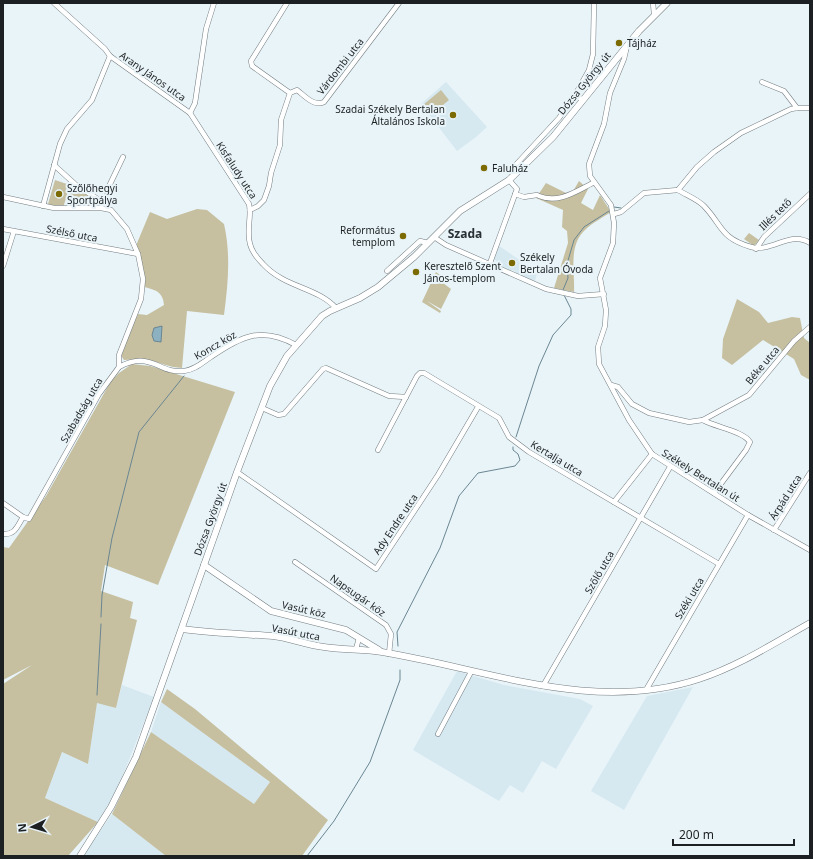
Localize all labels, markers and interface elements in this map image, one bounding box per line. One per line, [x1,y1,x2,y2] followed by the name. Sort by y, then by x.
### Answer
[313,35,367,97] street label: Várdombi utca
[627,36,657,50] place label: Tájház
[614,38,624,48] marker: Tájház
[117,48,189,104] street label: Arany János utca
[554,48,614,117] street label: Dózsa György út
[335,102,445,128] place label: Szadai Székely Bertalan Általános Iskola
[448,110,458,120] marker: Szadai Székely Bertalan Általános Iskola
[213,139,261,201] street label: Kisfaludy utca
[492,161,528,175] place label: Faluház
[479,163,489,173] marker: Faluház
[67,181,118,207] place label: Szőlőhegyi Sportpálya
[54,189,64,199] marker: Szőlőhegyi Sportpálya
[756,195,794,233] street label: Illés tető
[45,221,99,245] street label: Szélső utca
[340,223,395,249] place label: Református templom
[448,225,482,242] district label: Szada
[398,231,408,241] marker: Református templom
[520,250,593,276] place label: Székely Bertalan Óvoda
[507,258,517,268] marker: Székely Bertalan Óvoda
[423,259,501,285] place label: Keresztelő Szent János-templom
[411,267,421,277] marker: Keresztelő Szent János-templom
[191,327,239,363] street label: Koncz köz
[742,343,782,387] street label: Béke utca
[57,375,105,445] street label: Szabadság utca
[528,437,586,479] street label: Kertalja utca
[659,445,743,505] street label: Székely Bertalan út
[765,472,805,522] street label: Árpád utca
[190,480,230,558] street label: Dózsa György út
[369,491,421,557] street label: Ady Endre utca
[581,548,617,596] street label: Szőlő utca
[327,571,389,619] street label: Napsugár köz
[671,574,707,622] street label: Széki utca
[281,597,328,621] street label: Vasút köz
[271,620,321,644] street label: Vasút utca
[12,807,52,847] north arrow
[673,821,794,847] scale bar
[14,823,29,833] text: N
[679,826,714,843] text: 200 m

